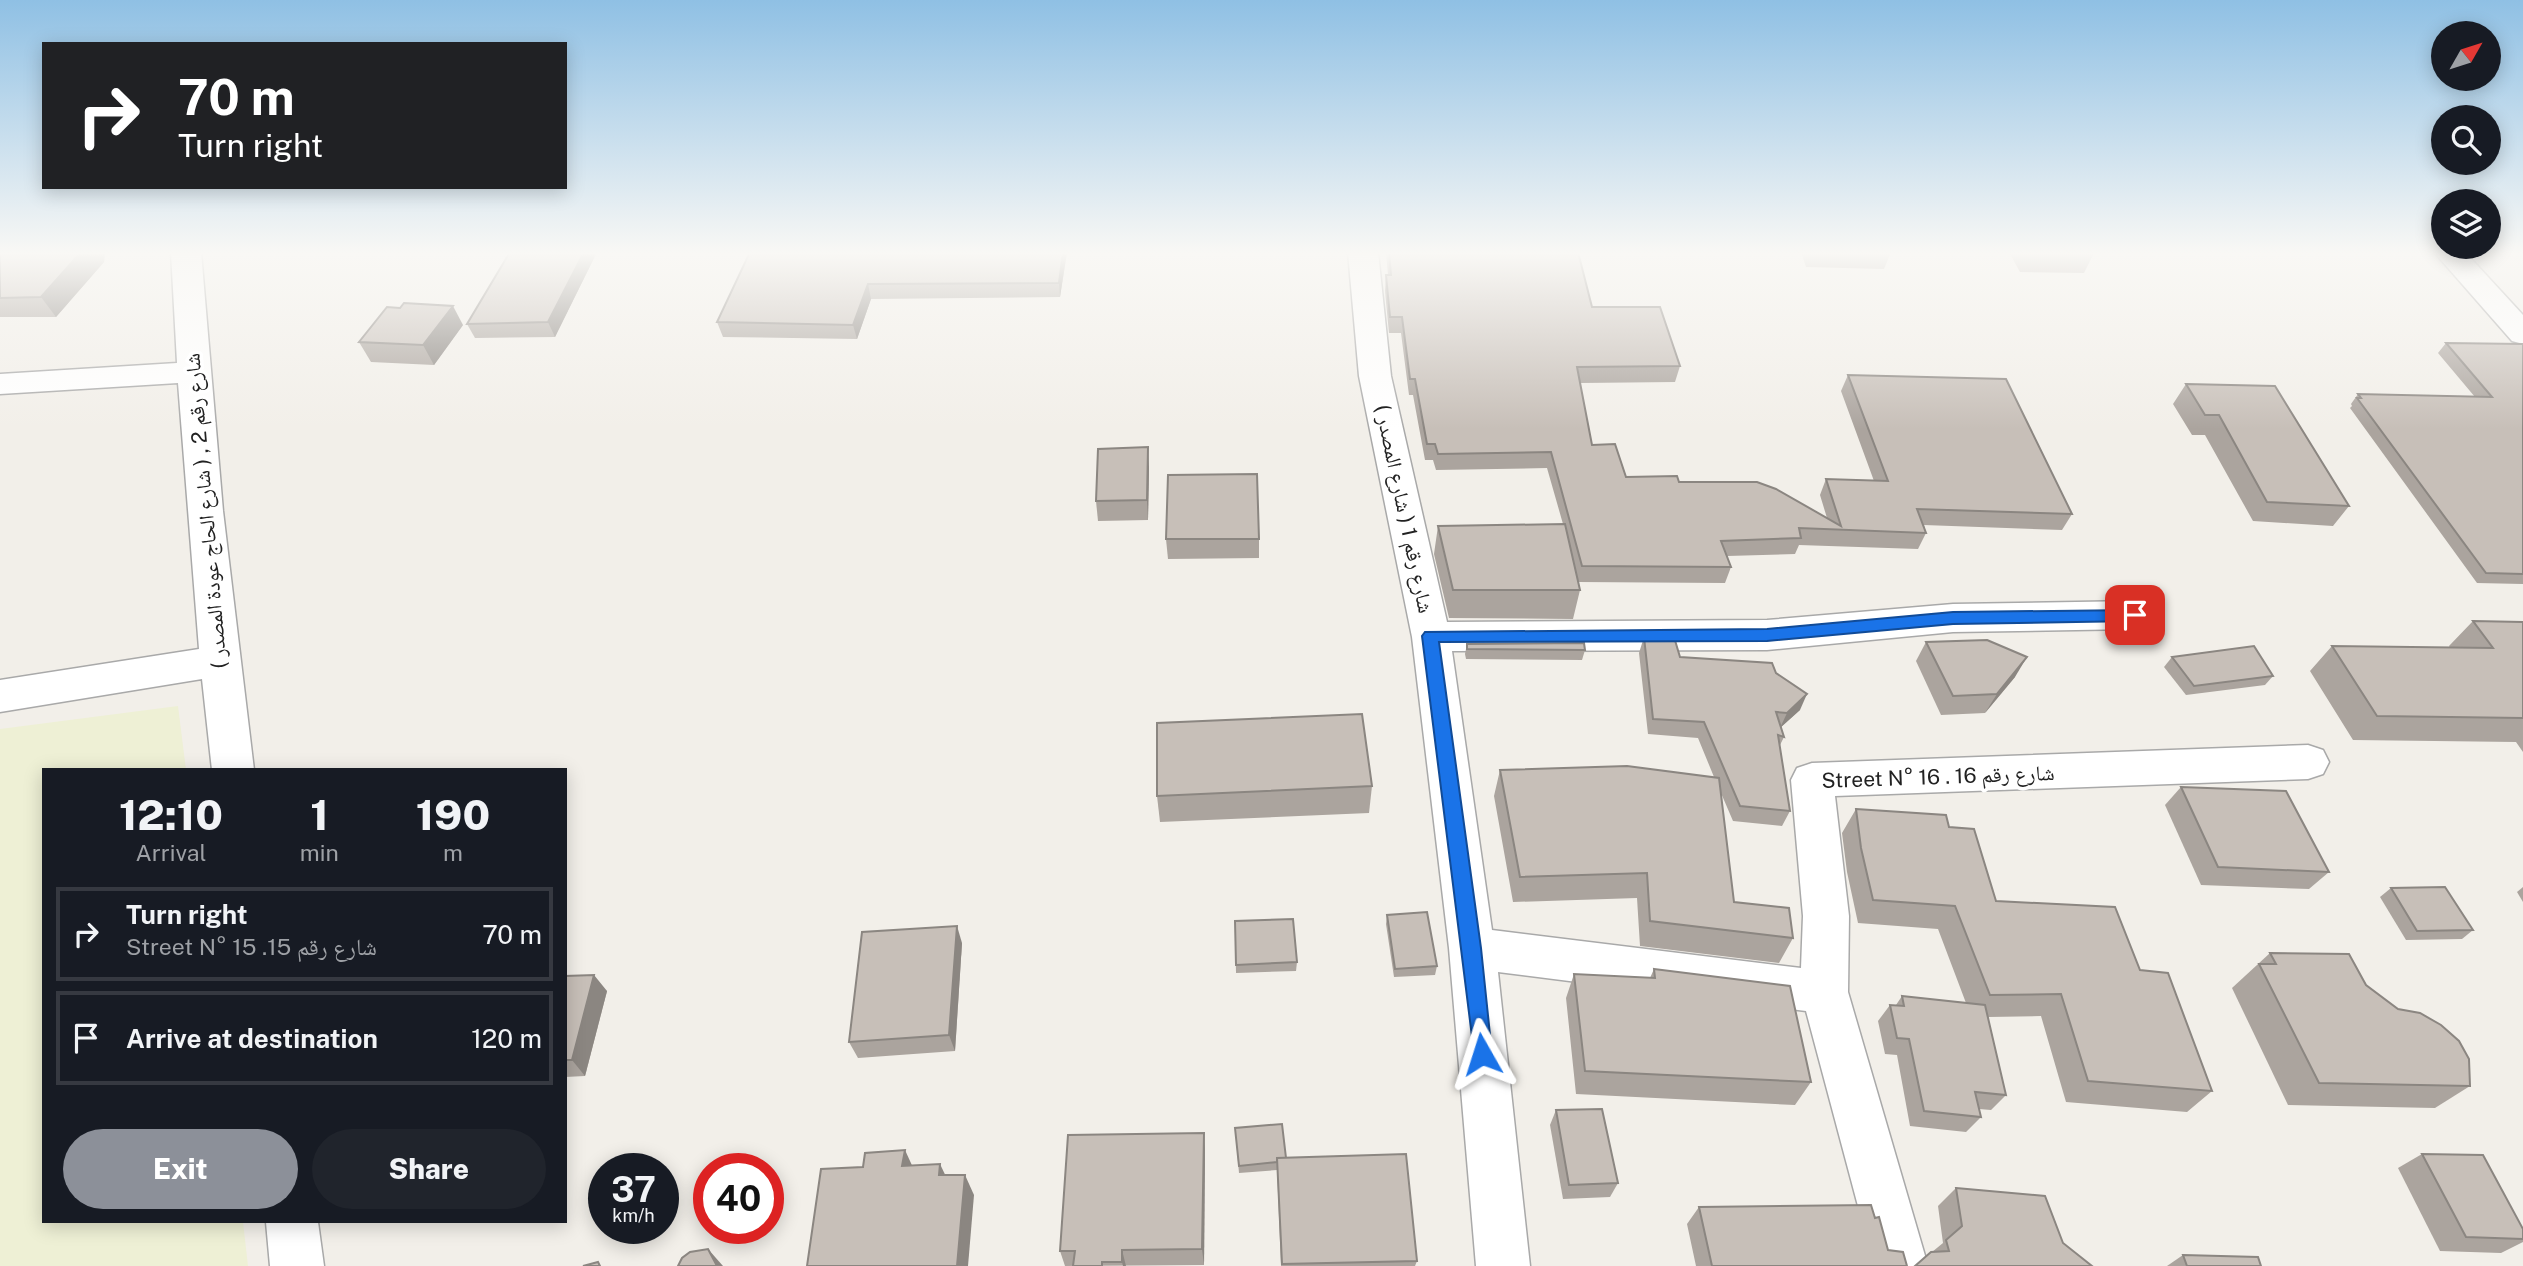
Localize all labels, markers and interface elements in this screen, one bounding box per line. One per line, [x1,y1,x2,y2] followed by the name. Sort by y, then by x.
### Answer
[2431,21,2501,91] north arrow
[2431,21,2501,259] map controls
[178,68,295,126] text: 70 m
[63,70,154,161] icon: right
[2431,105,2501,175] button: search
[178,127,323,164] text: Turn right
[2431,189,2501,259] button: layers
[179,352,234,670] street label: شارع رقم 2 , ( شارع الحاج عودة المصدر )
[1368,402,1439,616] street label: شارع رقم 1 ( شارع المصدر )
[2105,585,2165,645] pin
[2116,596,2154,634] icon: arrive
[1821,760,2055,795] street label: Street N° 16 . شارع رقم 16
[119,790,223,839] text: 12:10
[310,790,329,839] text: 1
[416,790,490,839] text: 190
[135,839,206,866] text: Arrival
[300,839,339,866] text: min
[443,839,463,866] text: m
[126,899,248,930] text: Turn right
[67,915,105,953] icon: right
[482,919,542,950] text: 70 m
[126,933,377,960] text: Street N° 15 .شارع رقم 15
[1445,1017,1519,1091] position arrow
[67,1019,105,1057] icon: arrive
[126,1023,378,1054] text: Arrive at destination
[471,1023,542,1054] text: 120 m
[63,1129,298,1209] button: Exit
[312,1129,546,1209] button: Share
[693,1153,784,1244] speed limit sign: 40
[611,1169,656,1210] text: 37
[612,1205,655,1226] text: km/h

